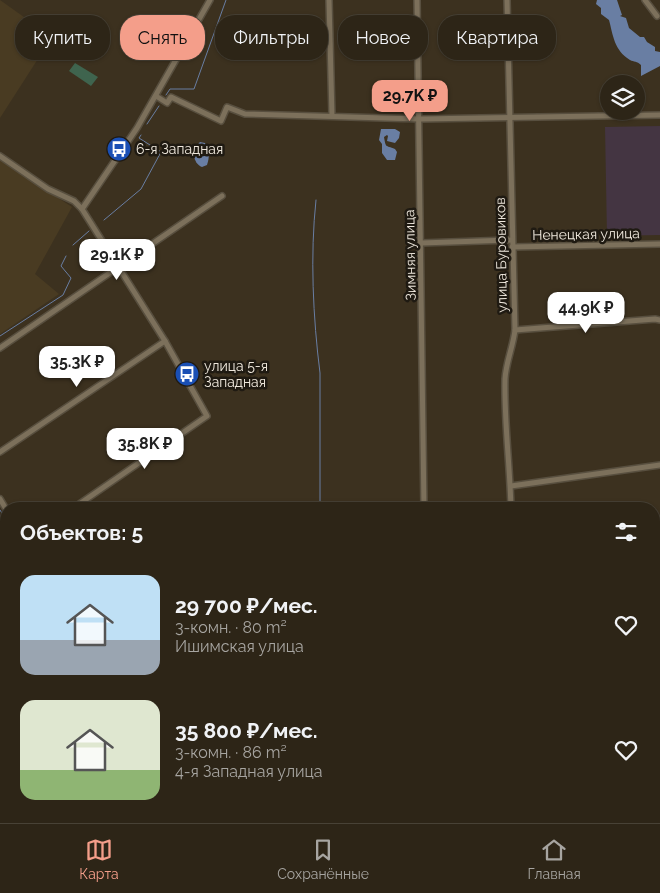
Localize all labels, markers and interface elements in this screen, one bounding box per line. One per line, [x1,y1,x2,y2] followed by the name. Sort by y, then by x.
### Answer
[15,15,110,60] chip: Купить
[120,15,205,60] chip: Снять
[215,15,328,60] chip: Фильтры
[338,15,428,60] chip: Новое
[438,15,556,60] chip: Квартира
[600,75,645,120] map controls
[600,75,645,120] button: layers
[364,80,456,122] pin: 29.7K ₽
[383,86,437,105] text: 29.7K ₽
[106,136,132,162] bus stop icon: 6-я Западная
[136,141,223,157] place label: 6-я Западная
[492,197,510,313] street label: улица Буровиков
[401,209,419,301] street label: Зимняя улица
[532,225,640,243] street label: Ненецкая улица
[71,238,163,281] pin: 29.1K ₽
[90,245,144,264] text: 29.1K ₽
[540,292,632,334] pin: 44.9K ₽
[559,298,613,317] text: 44.9K ₽
[31,346,123,388] pin: 35.3K ₽
[50,352,104,371] text: 35.3K ₽
[204,358,268,390] place label: улица 5-я Западная
[174,361,200,387] bus stop icon: улица 5-я Западная
[99,428,191,470] pin: 35.8K ₽
[118,434,172,453] text: 35.8K ₽
[612,518,640,546] icon: filters
[20,520,143,545] text: Объектов: 5
[175,593,318,618] text: 29 700 ₽/мес.
[60,595,120,655] icon: home
[612,611,640,639] icon: heart
[175,618,287,637] text: 3-комн. · 80 m²
[175,637,304,656] text: Ишимская улица
[175,718,318,743] text: 35 800 ₽/мес.
[60,720,120,780] icon: home
[612,736,640,764] icon: heart
[175,743,287,762] text: 3-комн. · 86 m²
[175,762,323,781] text: 4-я Западная улица
[79,836,119,882] tab: Карта
[277,836,369,882] tab: Сохранённые
[527,836,581,882] tab: Главная

